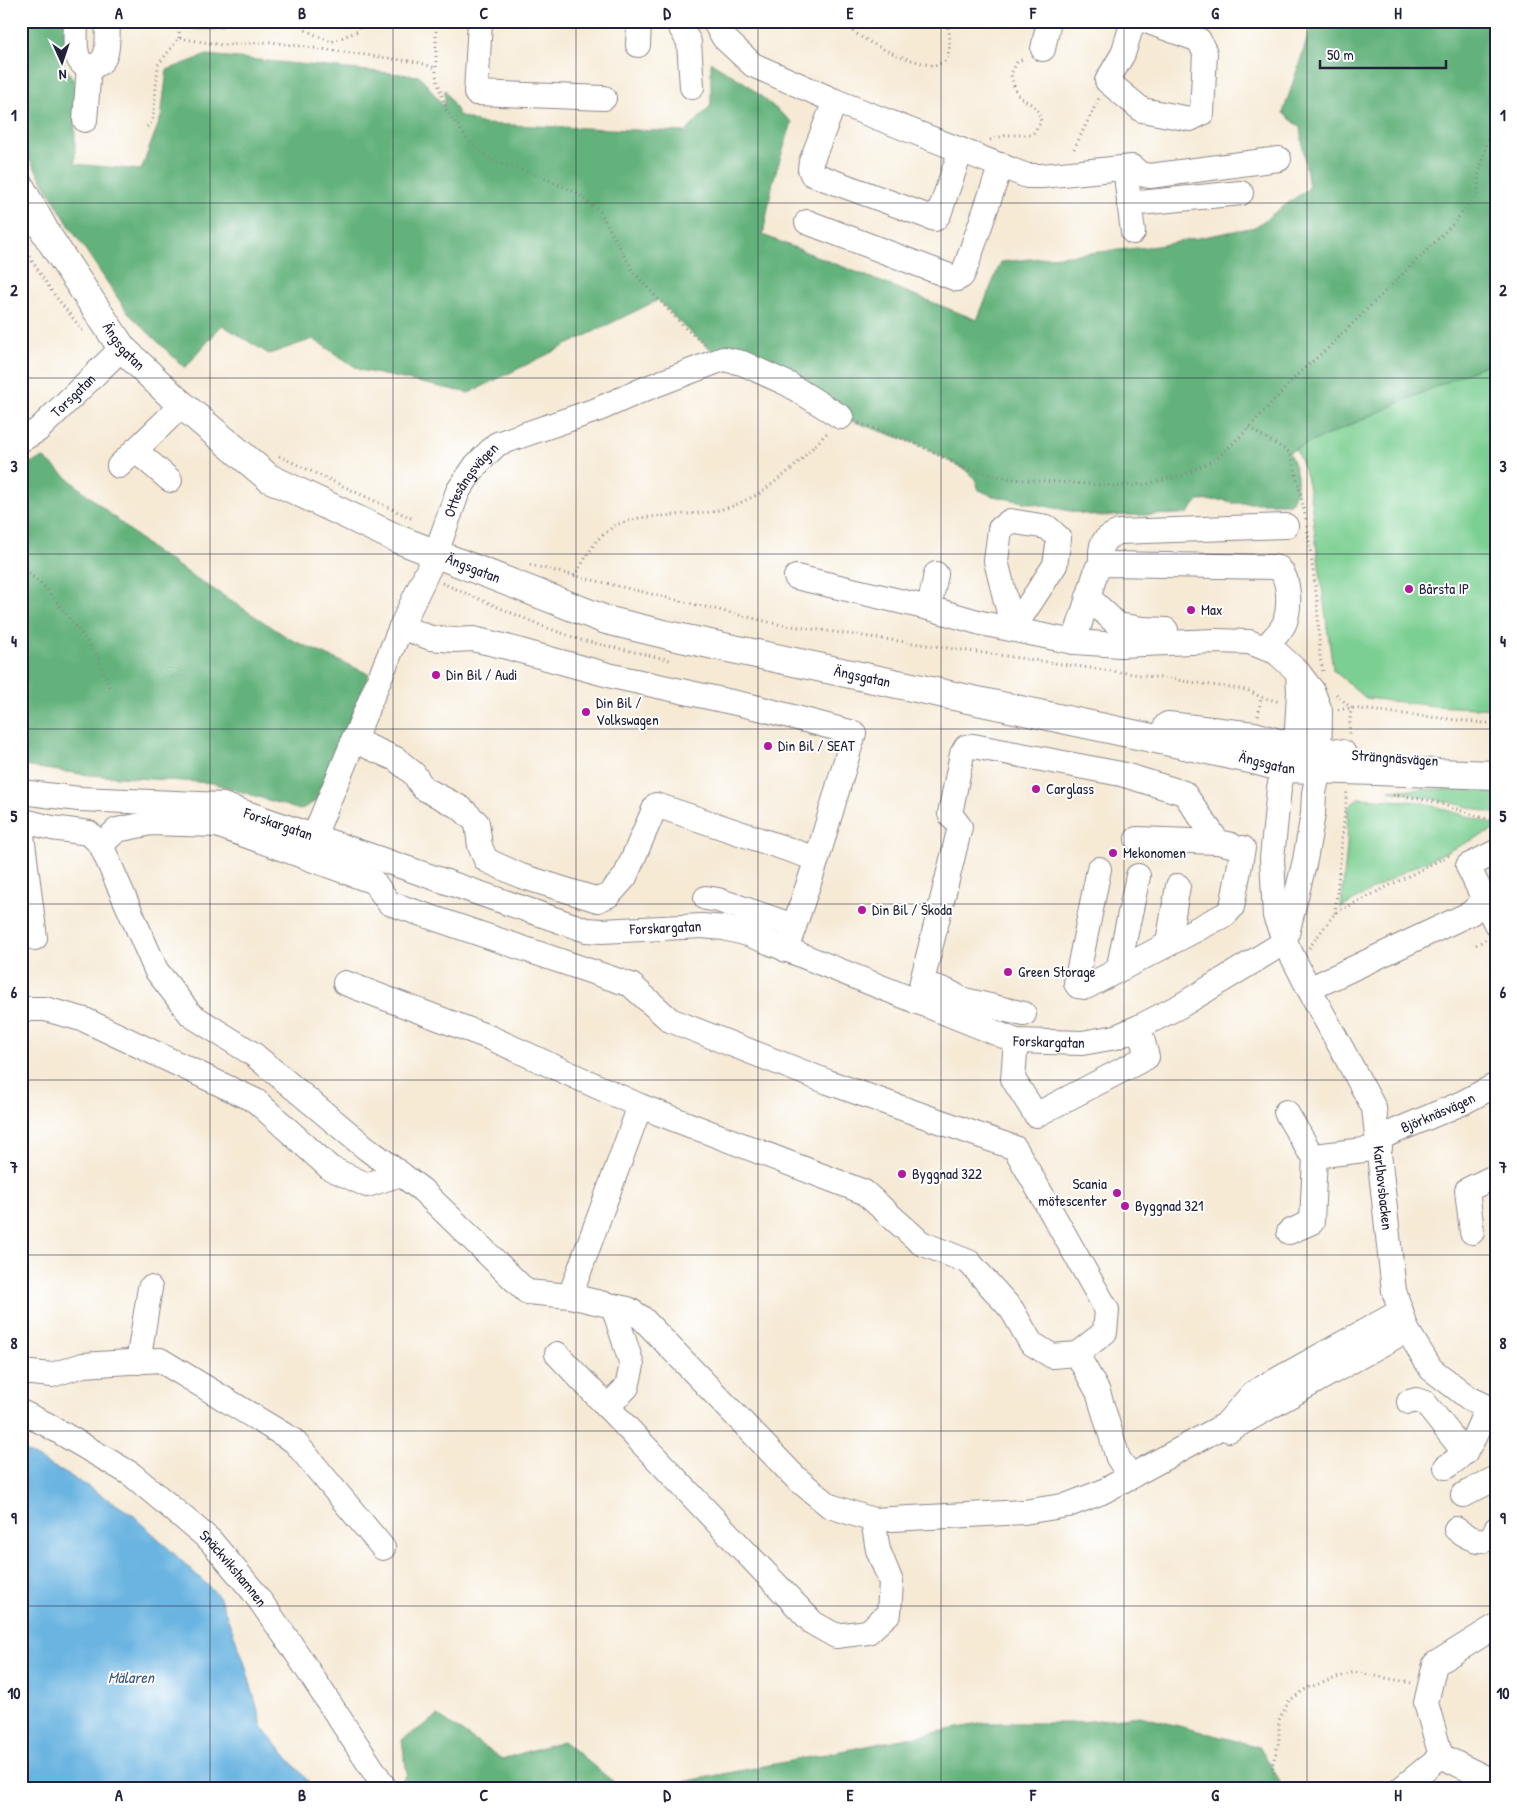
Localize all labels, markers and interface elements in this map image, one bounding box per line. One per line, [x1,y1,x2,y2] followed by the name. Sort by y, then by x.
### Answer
[115,2,123,24] text: A
[298,2,306,24] text: B
[480,2,489,24] text: C
[663,2,671,24] text: D
[846,2,854,24] text: E
[1029,2,1037,24] text: F
[1211,2,1219,24] text: G
[1394,2,1402,24] text: H
[38,38,88,88] north arrow
[1320,38,1446,70] scale bar
[1327,44,1354,65] text: 50 m
[58,66,67,85] text: N
[11,104,17,126] text: 1
[1500,104,1506,126] text: 1
[10,279,18,301] text: 2
[1499,279,1507,301] text: 2
[98,318,150,375] street label: Ängsgatan
[46,368,100,422] street label: Torsgatan
[438,437,503,520] street label: Ottesångsvägen
[10,455,18,477] text: 3
[1499,455,1507,477] text: 3
[443,548,504,588] street label: Ängsgatan
[1419,578,1469,599] place label: Bårsta IP
[1403,583,1415,595] marker: Bårsta IP
[1201,599,1223,620] place label: Max
[1185,604,1197,616] marker: Max
[11,630,17,652] text: 4
[1500,630,1506,652] text: 4
[832,660,893,692] street label: Ängsgatan
[446,664,517,685] place label: Din Bil / Audi
[430,669,442,681] marker: Din Bil / Audi
[596,692,659,730] place label: Din Bil / Volkswagen
[580,706,592,718] marker: Din Bil / Volkswagen
[778,735,856,756] place label: Din Bil / SEAT
[762,740,774,752] marker: Din Bil / SEAT
[1351,744,1439,771] street label: Strängnäsvägen
[1237,746,1295,778] street label: Ängsgatan
[1046,778,1094,799] place label: Carglass
[1030,783,1042,795] marker: Carglass
[240,802,316,845] street label: Forskargatan
[11,805,18,827] text: 5
[1500,805,1507,827] text: 5
[1123,842,1186,863] place label: Mekonomen
[1107,847,1119,859] marker: Mekonomen
[872,899,952,920] place label: Din Bil / Škoda
[856,904,868,916] marker: Din Bil / Škoda
[628,915,702,940] street label: Forskargatan
[1018,961,1096,982] place label: Green Storage
[1002,966,1014,978] marker: Green Storage
[11,981,18,1003] text: 6
[1500,981,1507,1003] text: 6
[1012,1030,1085,1053] street label: Forskargatan
[1397,1087,1479,1138] street label: Björknäsvägen
[1368,1145,1398,1231] street label: Karlhovsbacken
[9,1156,18,1178] text: 7
[1498,1156,1507,1178] text: 7
[912,1163,982,1184] place label: Byggnad 322
[896,1168,908,1180] marker: Byggnad 322
[1038,1173,1107,1211] place label: Scania mötescenter
[1111,1187,1123,1199] marker: Scania mötescenter
[1135,1195,1203,1216] place label: Byggnad 321
[1119,1200,1131,1212] marker: Byggnad 321
[11,1332,18,1354] text: 8
[1500,1332,1507,1354] text: 8
[11,1507,17,1529] text: 9
[1500,1507,1506,1529] text: 9
[195,1525,272,1611] street label: Snäckvikshamnen
[108,1666,156,1688] water label: Mälaren
[8,1682,20,1704] text: 10
[1497,1682,1509,1704] text: 10
[115,1784,123,1806] text: A
[298,1784,306,1806] text: B
[480,1784,489,1806] text: C
[663,1784,671,1806] text: D
[846,1784,854,1806] text: E
[1029,1784,1037,1806] text: F
[1211,1784,1219,1806] text: G
[1394,1784,1402,1806] text: H

